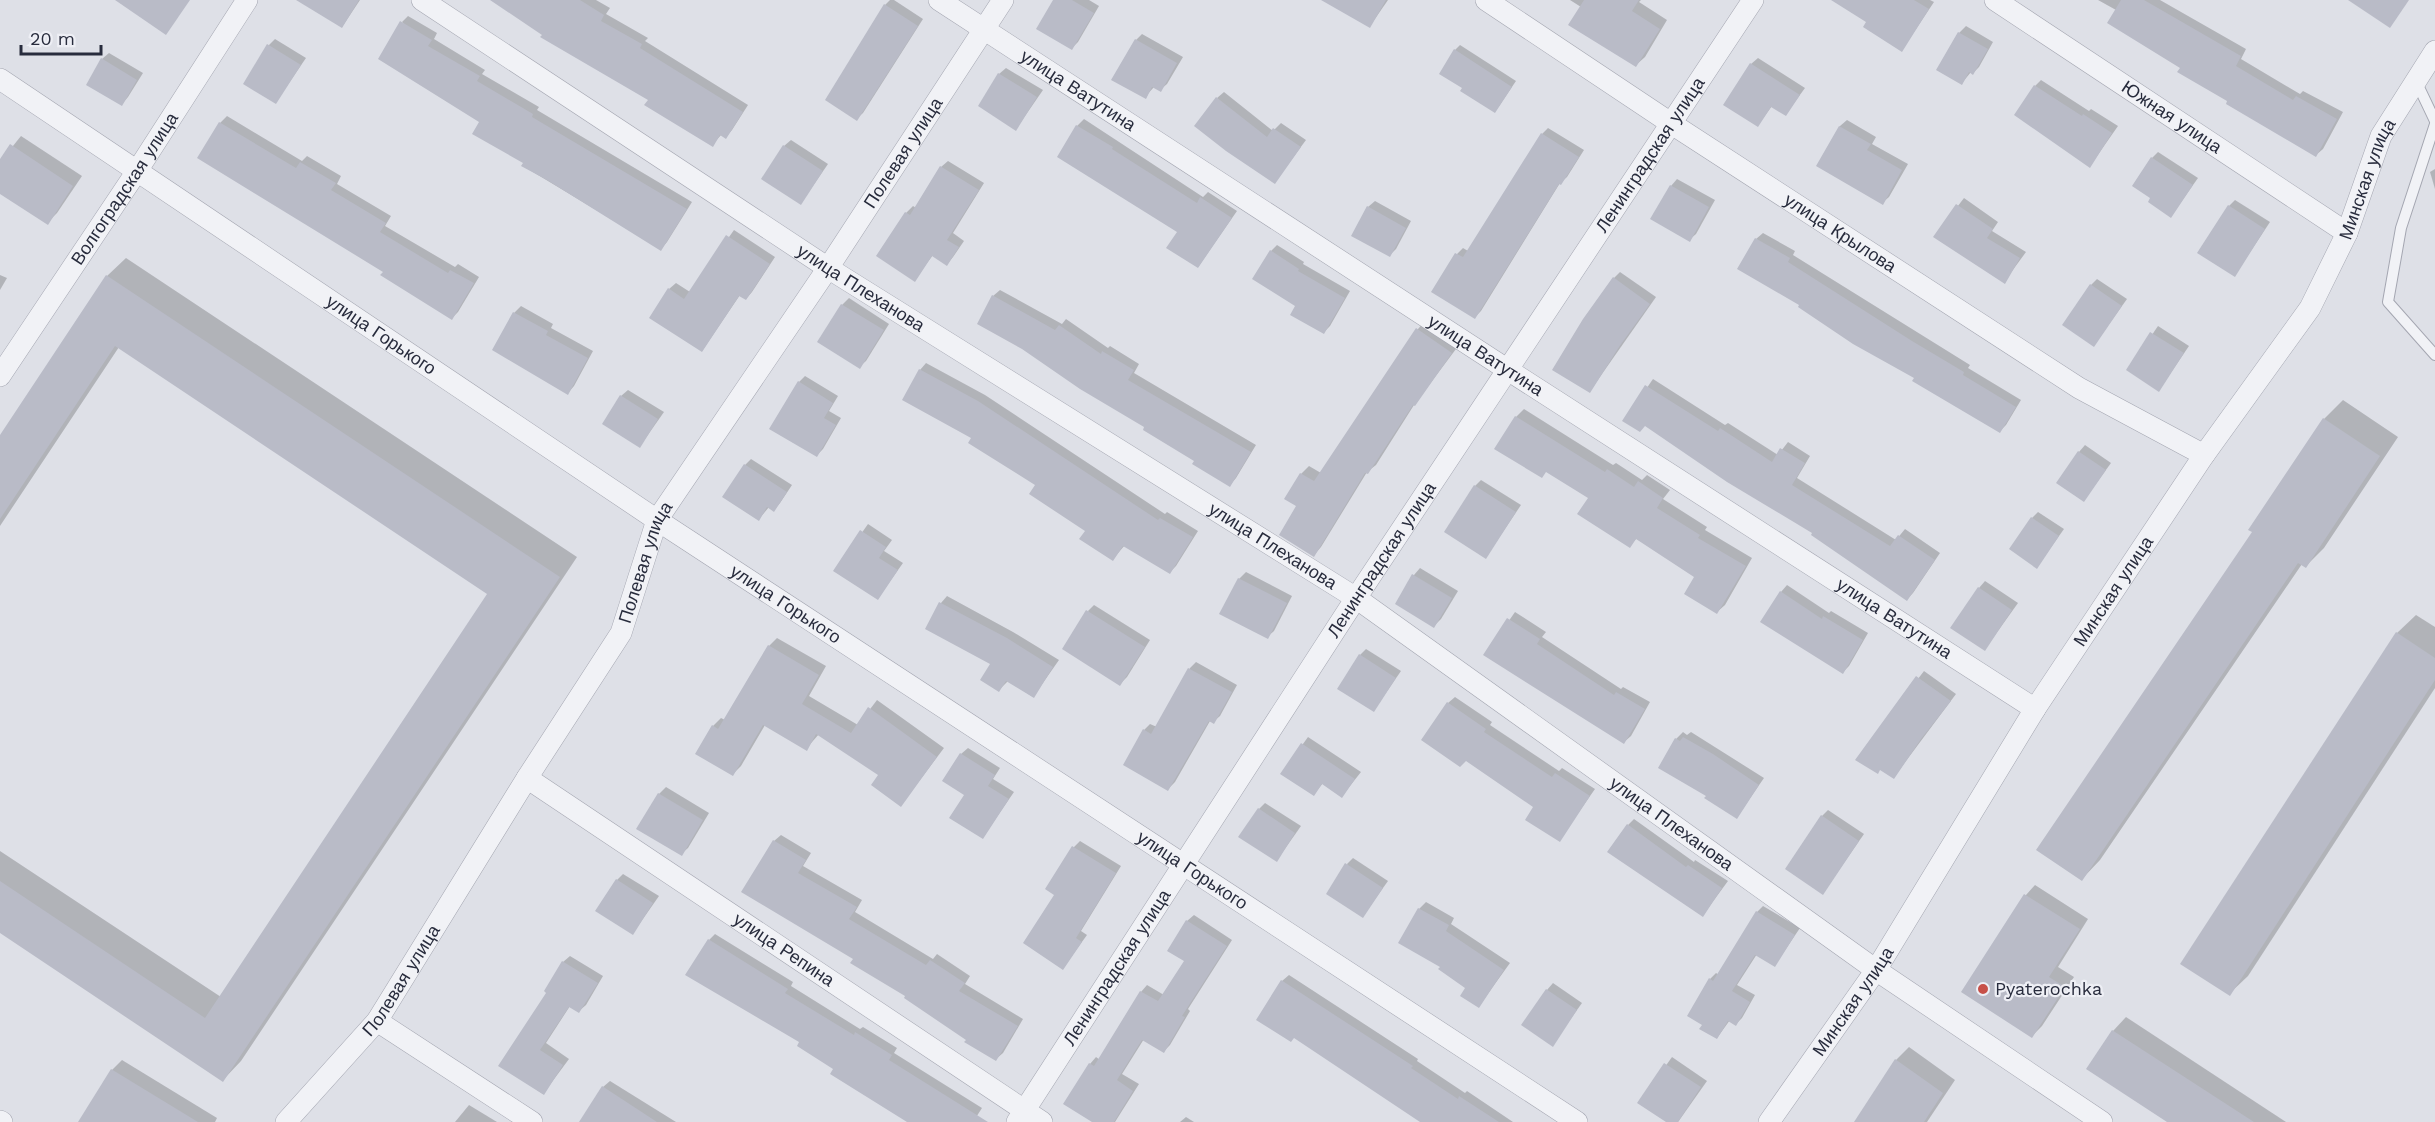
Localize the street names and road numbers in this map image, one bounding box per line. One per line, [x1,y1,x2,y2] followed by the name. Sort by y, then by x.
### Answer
[1017,45,1141,136] street label: улица Ватутина
[1591,72,1709,236] street label: Ленинградская улица
[2118,76,2227,158] street label: Южная улица
[859,92,947,212] street label: Полевая улица
[66,107,182,269] street label: Волгоградская улица
[2335,114,2400,242] street label: Минская улица
[1781,189,1901,277] street label: улица Крылова
[793,240,930,336] street label: улица Плеханова
[322,290,440,379] street label: улица Горького
[1424,310,1548,400] street label: улица Ватутина
[1322,477,1440,641] street label: Ленинградская улица
[614,496,677,626] street label: Полевая улица
[1205,498,1342,594] street label: улица Плеханова
[2069,531,2158,650] street label: Минская улица
[727,560,845,648] street label: улица Горького
[1833,573,1957,663] street label: улица Ватутина
[1606,772,1738,875] street label: улица Плеханова
[1133,826,1252,914] street label: улица Горького
[1058,884,1175,1049] street label: Ленинградская улица
[730,908,839,991] street label: улица Репина
[358,920,444,1040] street label: Полевая улица
[1808,942,1898,1060] street label: Минская улица

